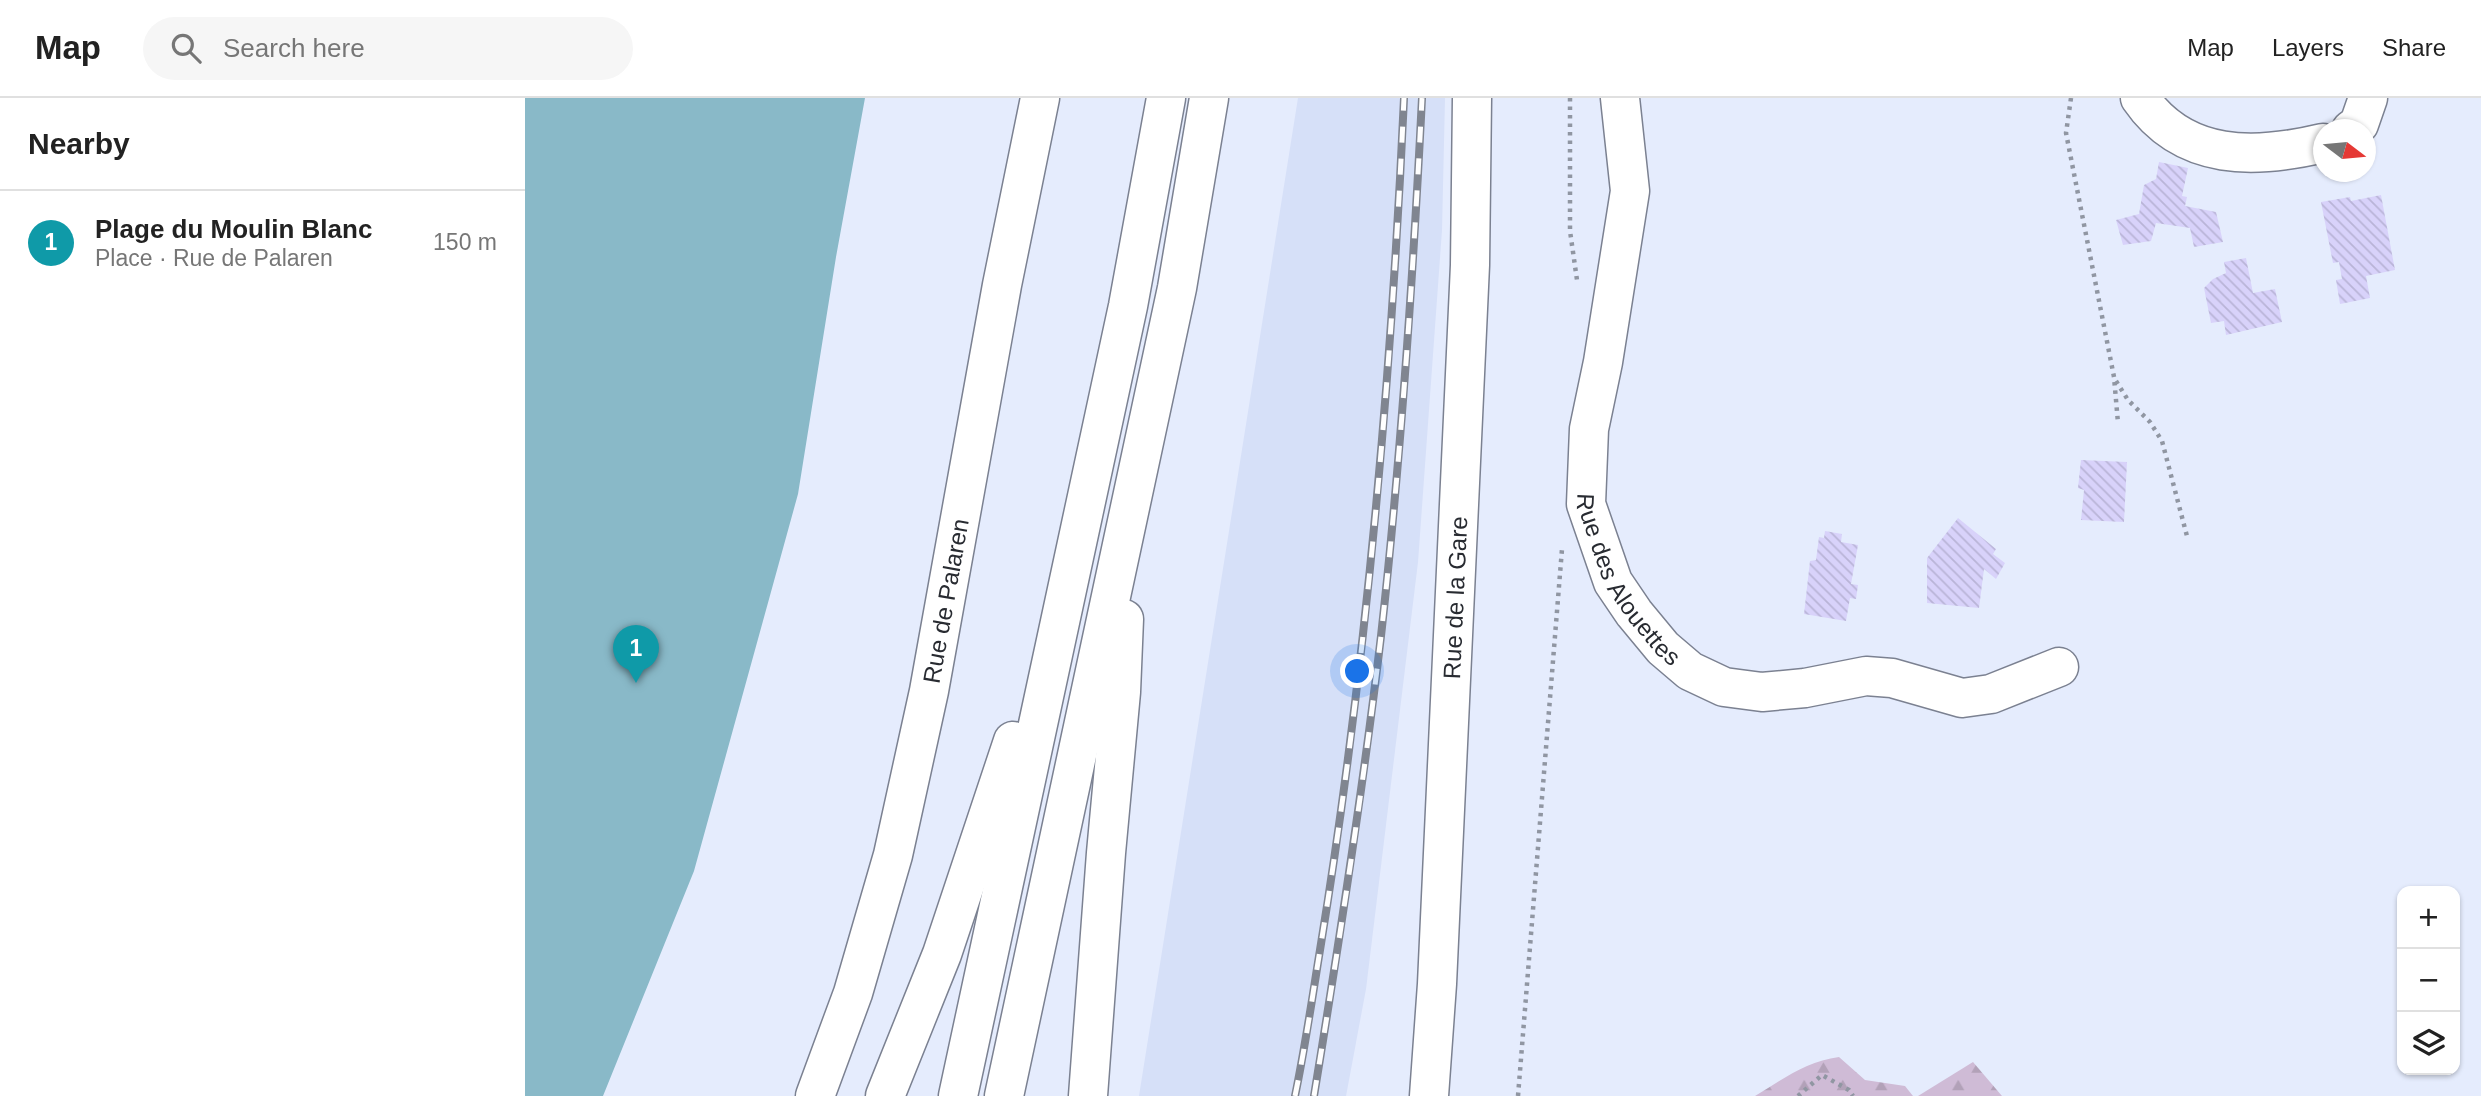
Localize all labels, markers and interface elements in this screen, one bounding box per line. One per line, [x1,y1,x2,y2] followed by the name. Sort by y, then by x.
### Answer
[143,17,633,80] search box
[35,29,101,66] text: Map
[167,29,205,67] icon: search
[223,33,365,63] text: Search here
[2187,34,2234,61] text: Map
[2272,34,2344,61] text: Layers
[2382,34,2446,61] text: Share
[2313,119,2376,182] north arrow
[28,127,130,160] text: Nearby
[95,214,372,244] text: Plage du Moulin Blanc
[45,229,57,255] text: 1
[433,229,497,255] text: 150 m
[95,245,333,271] text: Place · Rue de Palaren
[1572,493,1686,671] street label: Rue des Alouettes
[917,516,973,685] street label: Rue de Palaren
[1438,516,1472,680] street label: Rue de la Gare
[613,625,659,683] pin: 1
[1340,654,1374,688] your location
[2397,886,2460,1075] map controls
[2397,886,2460,949] button: +
[2397,949,2460,1012] button: −
[2397,1012,2460,1075] button: layers

